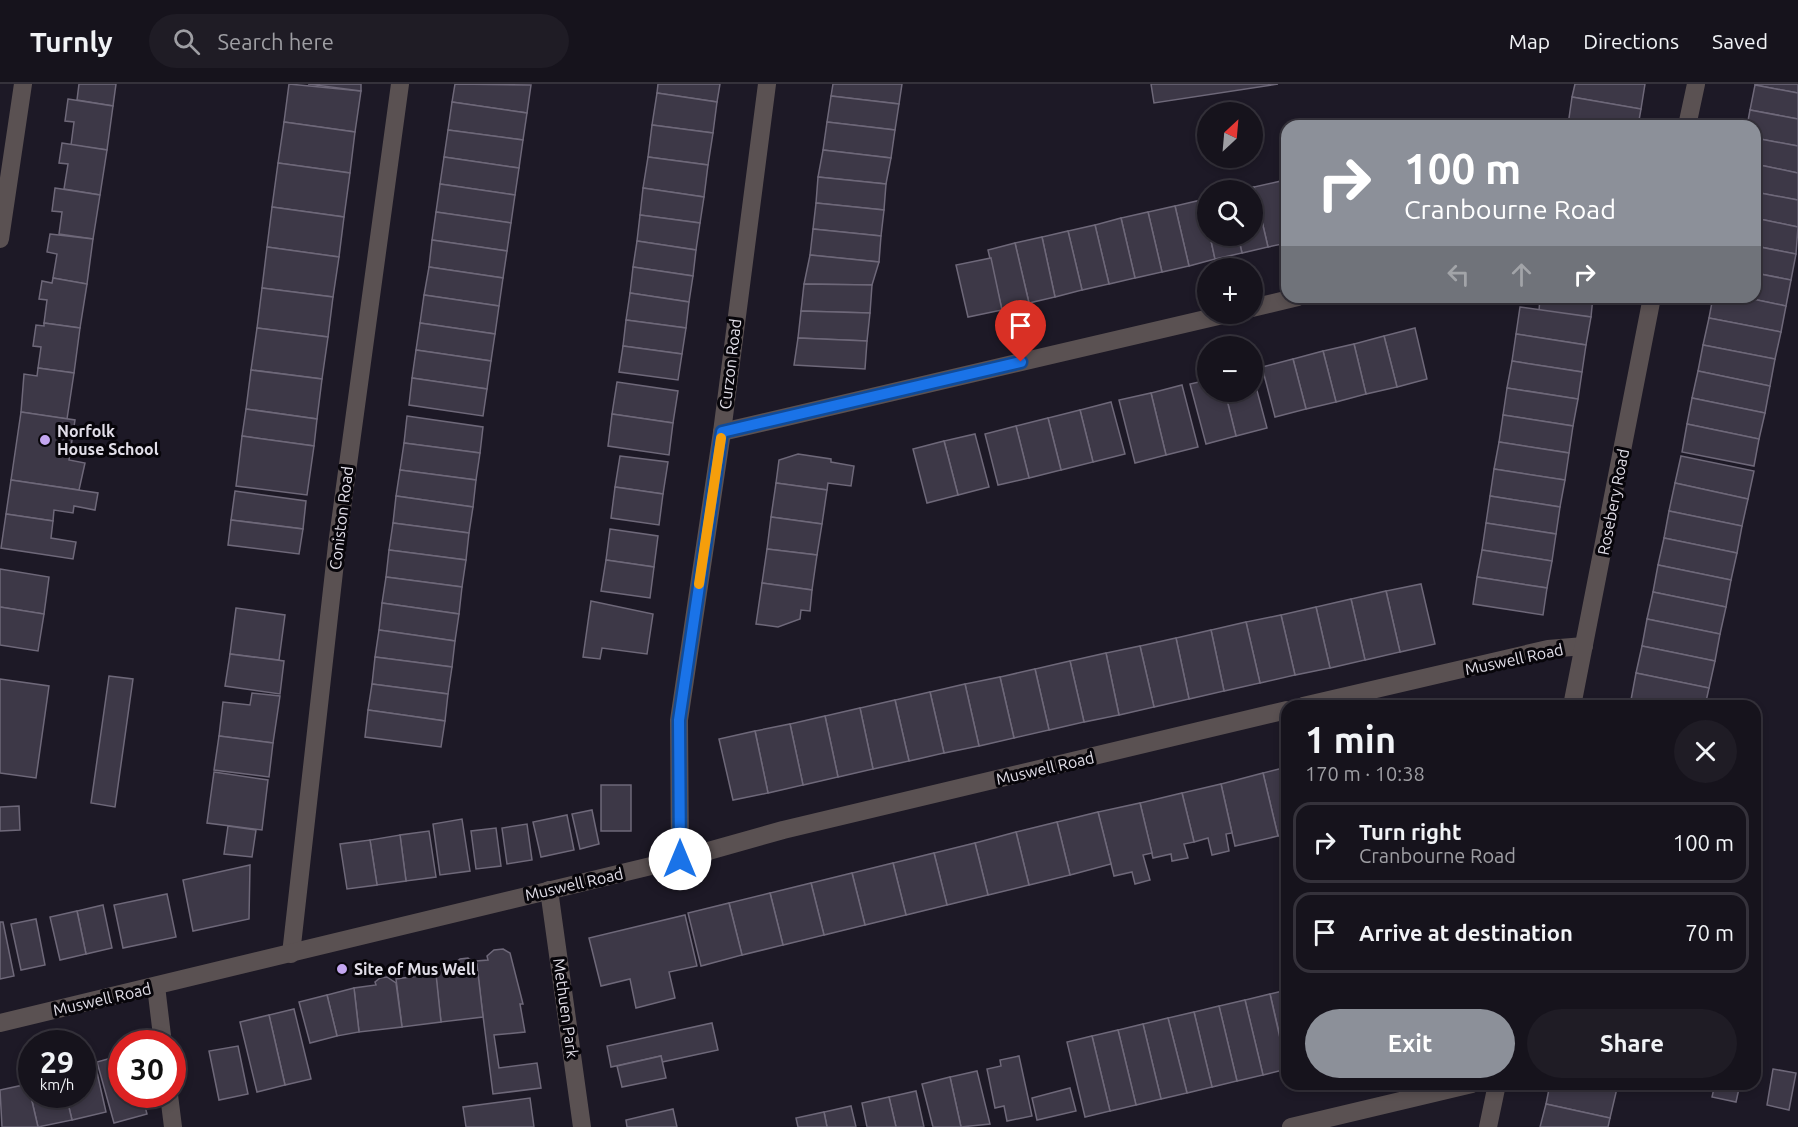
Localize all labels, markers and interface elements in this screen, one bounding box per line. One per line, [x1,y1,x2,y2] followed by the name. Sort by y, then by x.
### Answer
[149,14,569,68] search box
[170,25,203,58] icon: search
[30,26,113,57] text: Turnly
[218,29,334,54] text: Search here
[1509,29,1550,53] text: Map
[1583,29,1679,53] text: Directions
[1712,29,1768,53] text: Saved
[1197,102,1263,168] north arrow
[1197,102,1263,402] map controls
[1305,144,1383,222] icon: right
[1404,145,1521,192] text: 100 m
[1197,180,1263,246] button: search
[1404,194,1616,224] text: Cranbourne Road
[1197,258,1263,324] button: +
[1442,258,1475,291] icon: left
[1505,258,1538,291] icon: ahead
[1568,258,1601,291] icon: right
[995,300,1046,362] pin
[1004,309,1037,342] icon: arrive
[716,318,744,410] street label: Curzon Road
[1197,336,1263,402] button: −
[57,422,159,458] place label: Norfolk House School
[38,433,52,447] marker: Norfolk House School
[1594,447,1632,557] street label: Rosebery Road
[326,465,356,571] street label: Coniston Road
[1463,640,1565,678] street label: Muswell Road
[1305,719,1396,760] text: 1 min
[1674,720,1737,783] button: close
[994,748,1096,788] street label: Muswell Road
[1305,762,1425,785] text: 170 m · 10:38
[1359,819,1461,844] text: Turn right
[1308,826,1341,859] icon: right
[648,827,712,891] position arrow
[1673,830,1734,855] text: 100 m
[1359,844,1516,867] text: Cranbourne Road
[523,864,625,904] street label: Muswell Road
[1308,916,1341,949] icon: arrive
[1359,920,1573,945] text: Arrive at destination
[1685,920,1734,945] text: 70 m
[550,957,582,1059] street label: Methuen Park
[354,960,476,978] place label: Site of Mus Well
[335,962,349,976] marker: Site of Mus Well
[51,979,153,1019] street label: Muswell Road
[1305,1009,1515,1078] button: Exit
[1527,1009,1737,1078] button: Share
[108,1030,186,1108] speed limit sign: 30
[40,1045,74,1079] text: 29
[40,1076,74,1093] text: km/h

